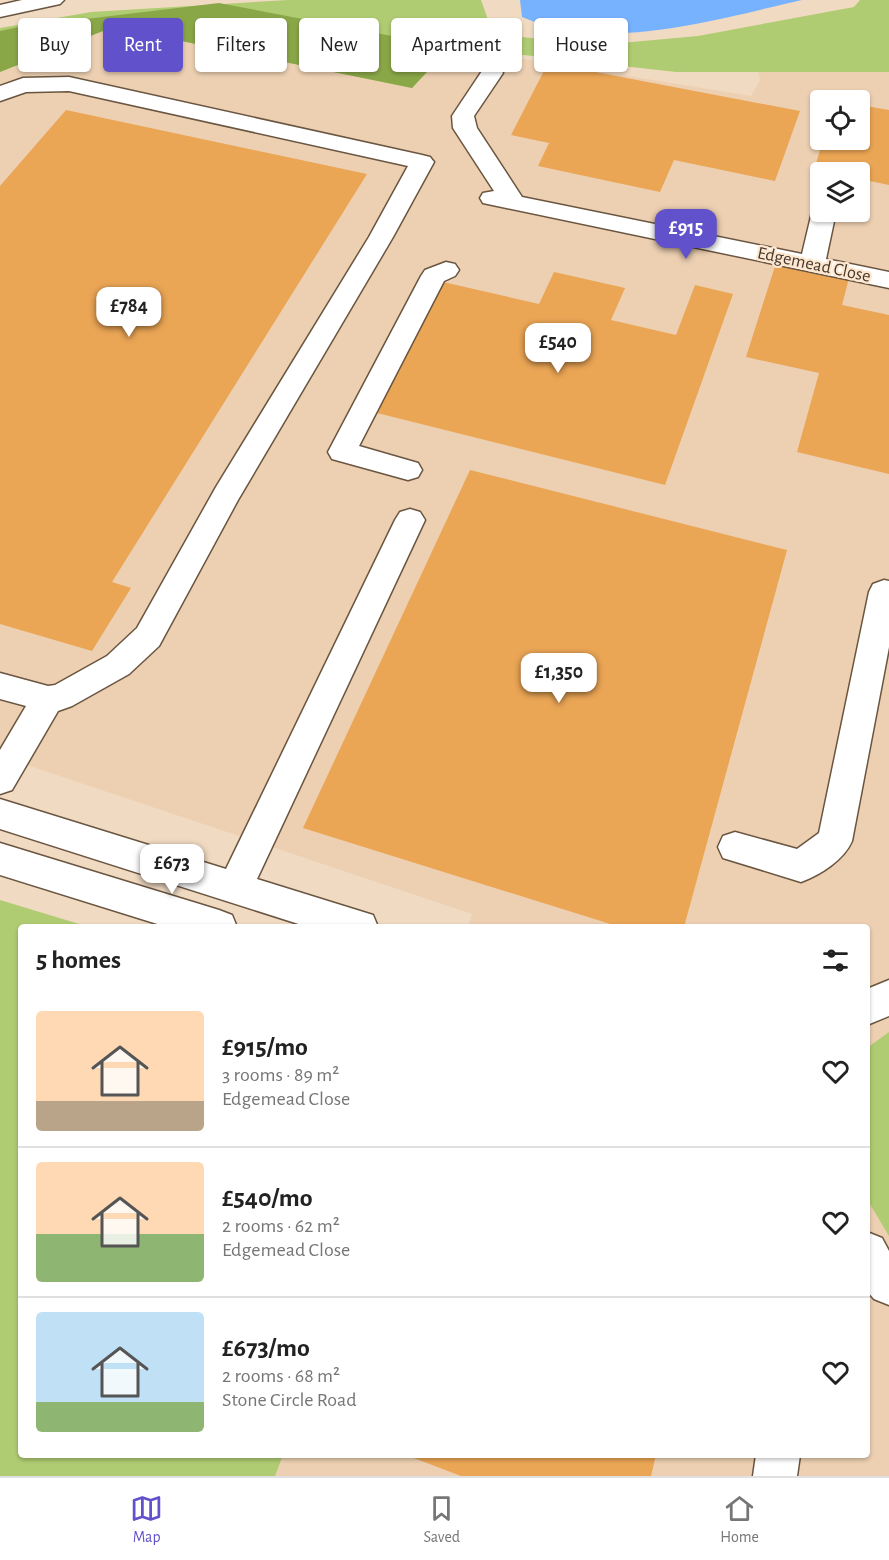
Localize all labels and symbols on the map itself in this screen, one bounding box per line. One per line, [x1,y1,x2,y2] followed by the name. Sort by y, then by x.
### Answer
[650,209,722,260] pin: £915
[756,244,872,286] street label: Edgemead Close
[93,287,165,338] pin: £784
[522,323,594,374] pin: £540
[510,653,608,704] pin: £1,350
[136,844,208,895] pin: £673

